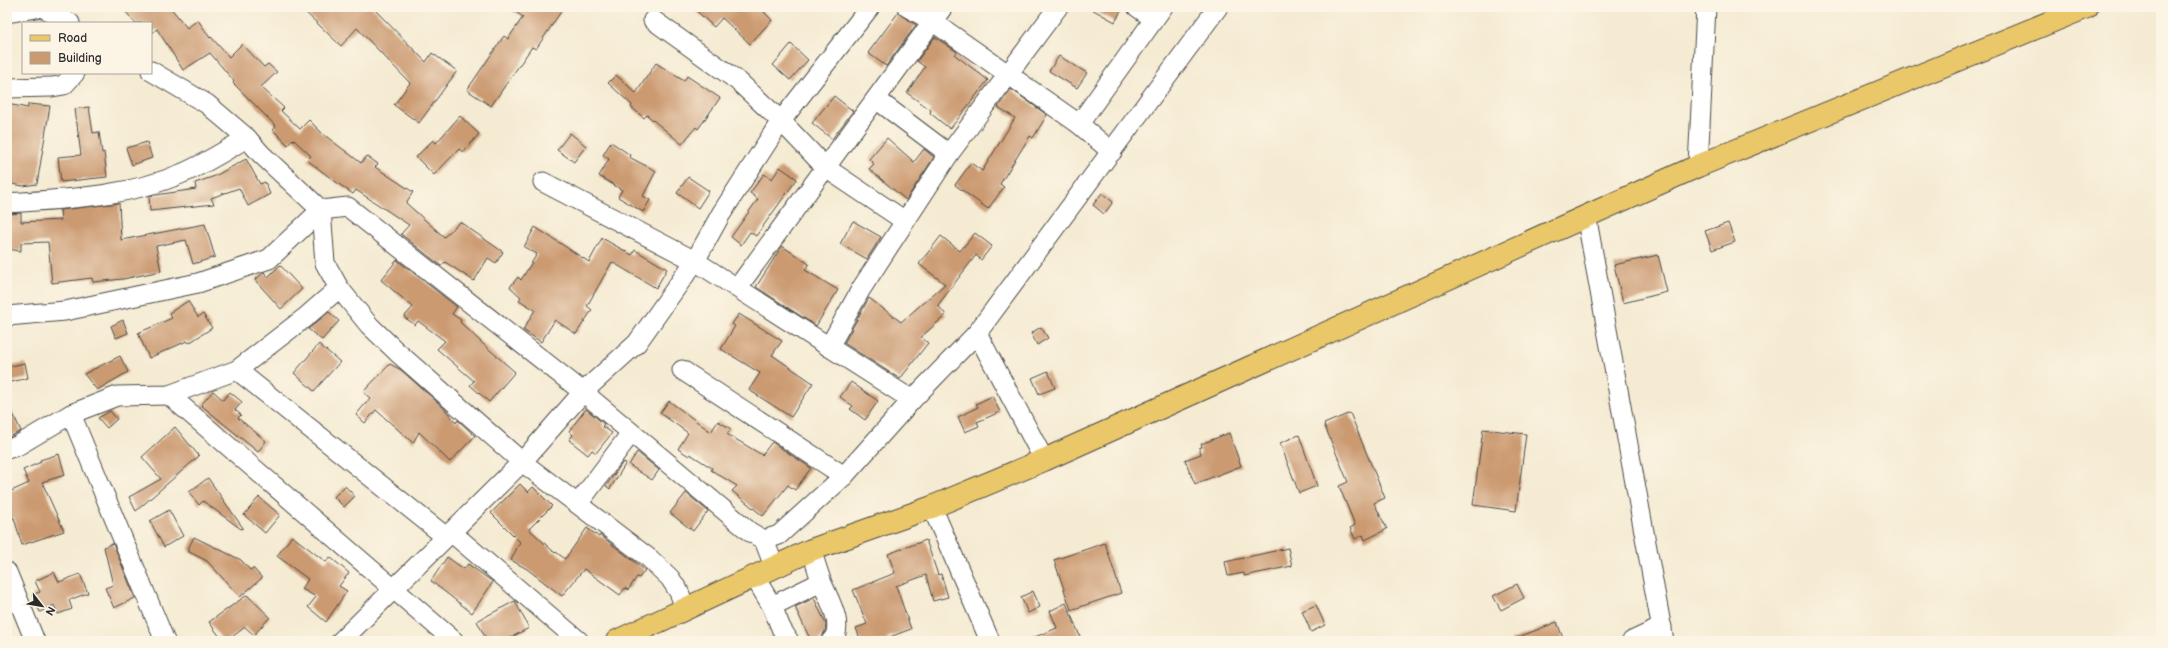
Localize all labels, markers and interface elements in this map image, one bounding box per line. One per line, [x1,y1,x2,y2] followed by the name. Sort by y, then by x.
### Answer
[22,22,152,74] legend
[58,31,87,46] text: Road
[58,51,102,66] text: Building
[22,586,62,626] north arrow
[42,604,58,618] text: N

